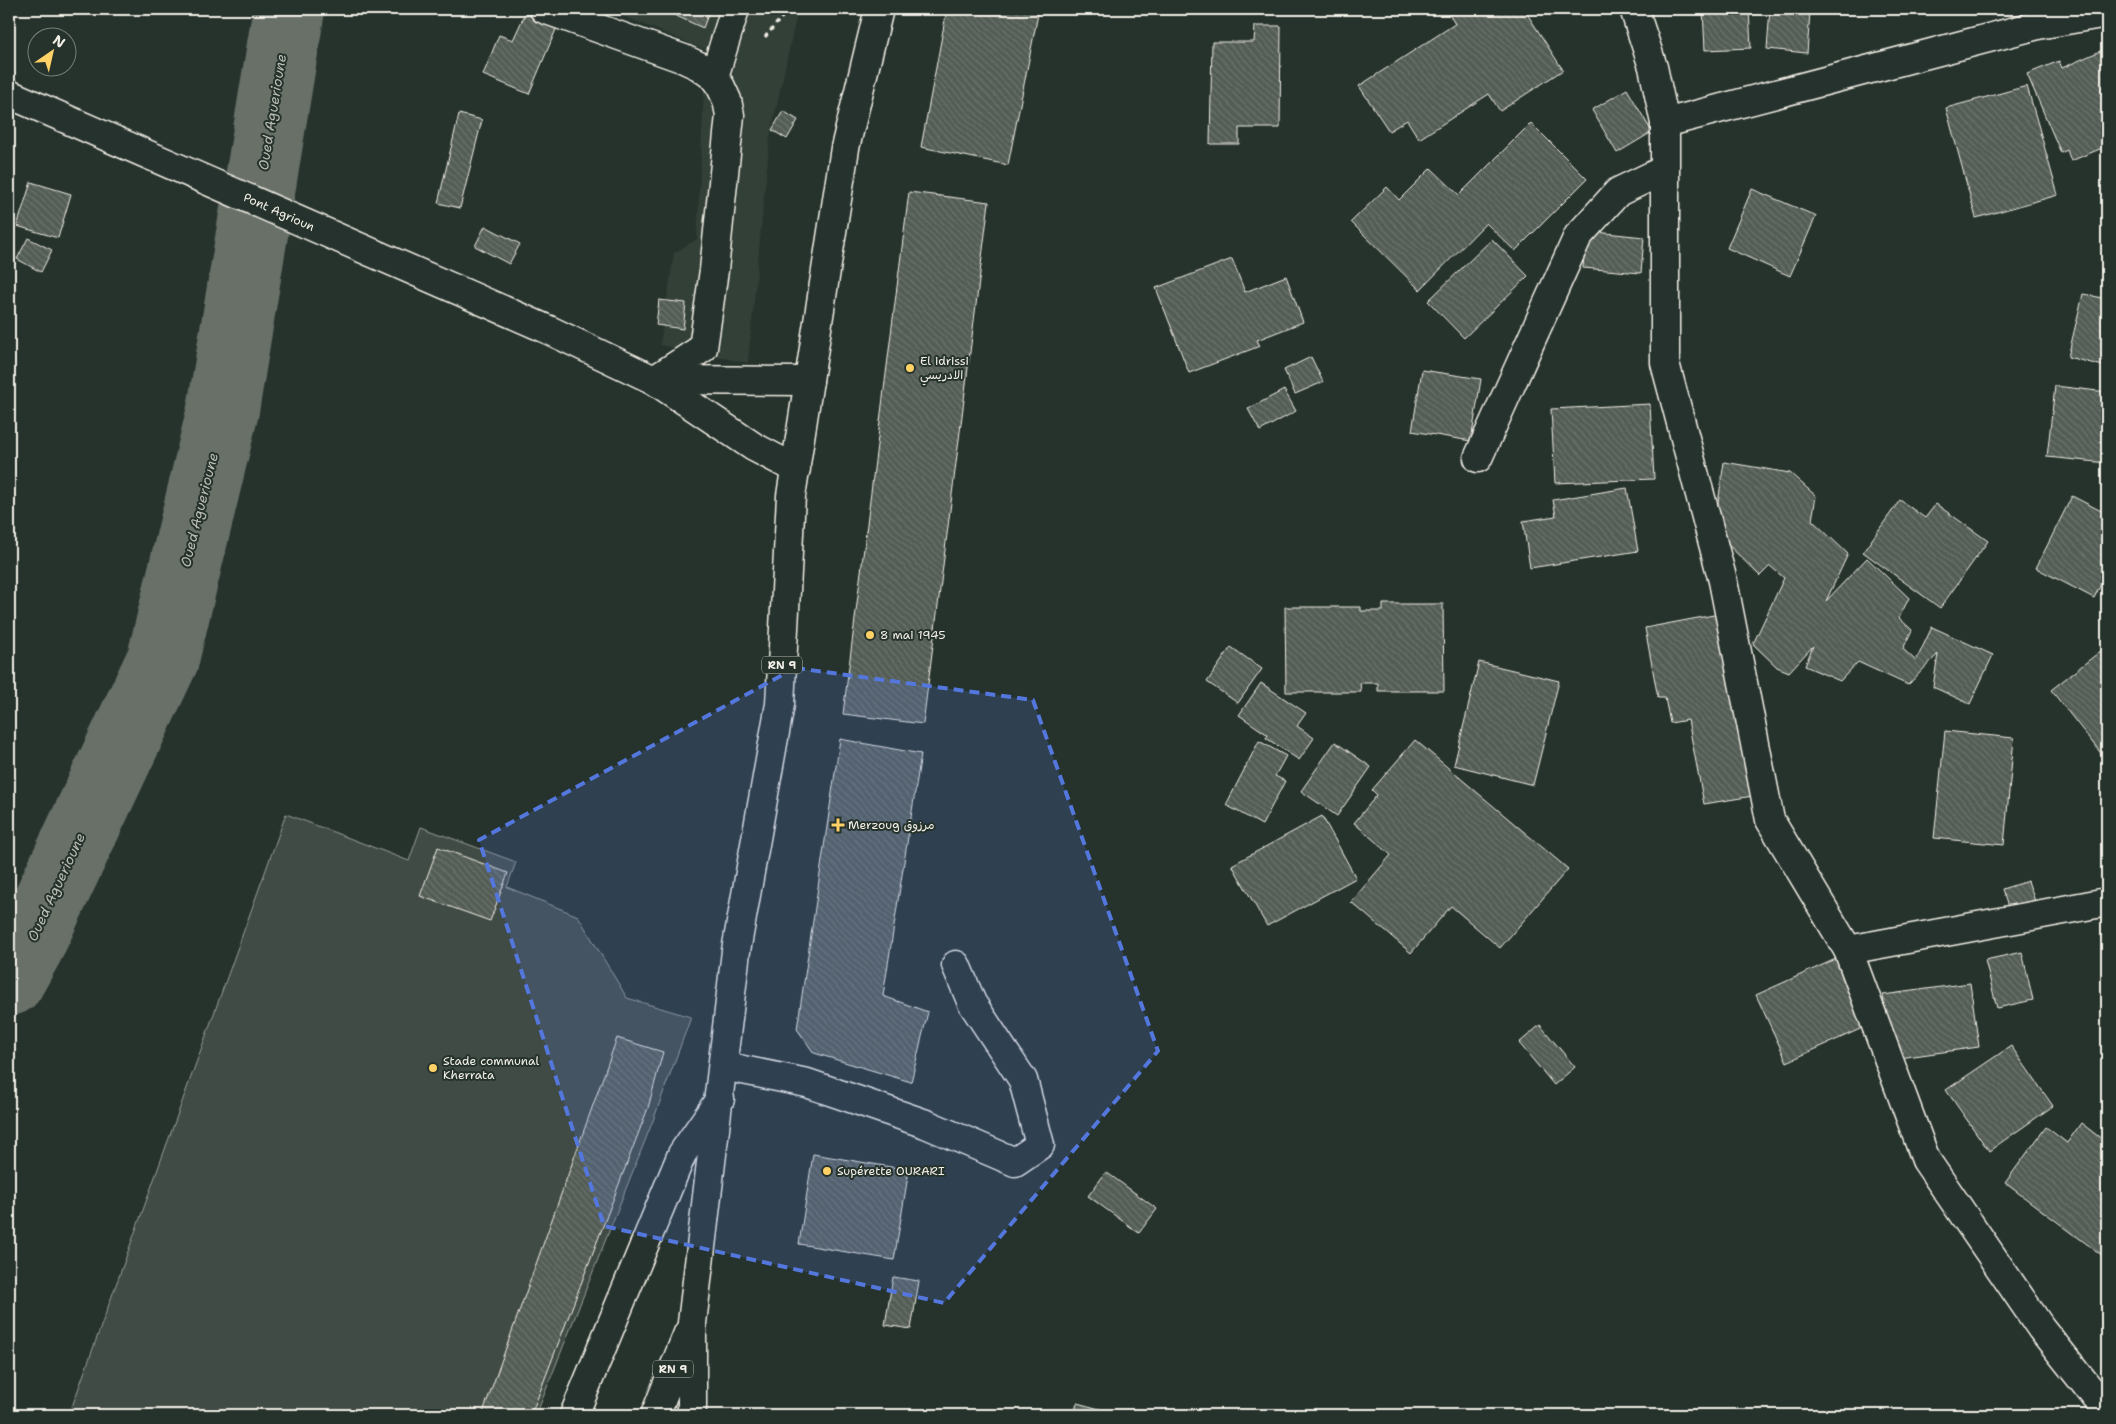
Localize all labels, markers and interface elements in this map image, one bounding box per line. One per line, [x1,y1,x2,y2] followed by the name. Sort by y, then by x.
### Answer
[28,28,78,78] north arrow
[50,31,69,52] text: N
[254,53,290,171] water label: Oued Aguerioune
[241,189,317,235] street label: Pont Agrioun
[920,353,969,386] place label: El idrissi الادريسي
[904,362,916,374] marker: El idrissi الادريسي
[176,451,222,569] water label: Oued Aguerioune
[880,627,946,643] place label: 8 mai 1945
[864,629,876,641] marker: 8 mai 1945
[762,656,802,674] road number: RN 9
[848,817,934,833] place label: Merzoug مرزوق
[832,819,844,831] marker: Merzoug مرزوق
[23,830,89,944] water label: Oued Aguerioune
[443,1053,540,1083] place label: Stade communal Kherrata
[427,1062,439,1074] marker: Stade communal Kherrata
[837,1163,945,1179] place label: Supérette OURARI
[821,1165,833,1177] marker: Supérette OURARI
[653,1360,693,1378] road number: RN 9

